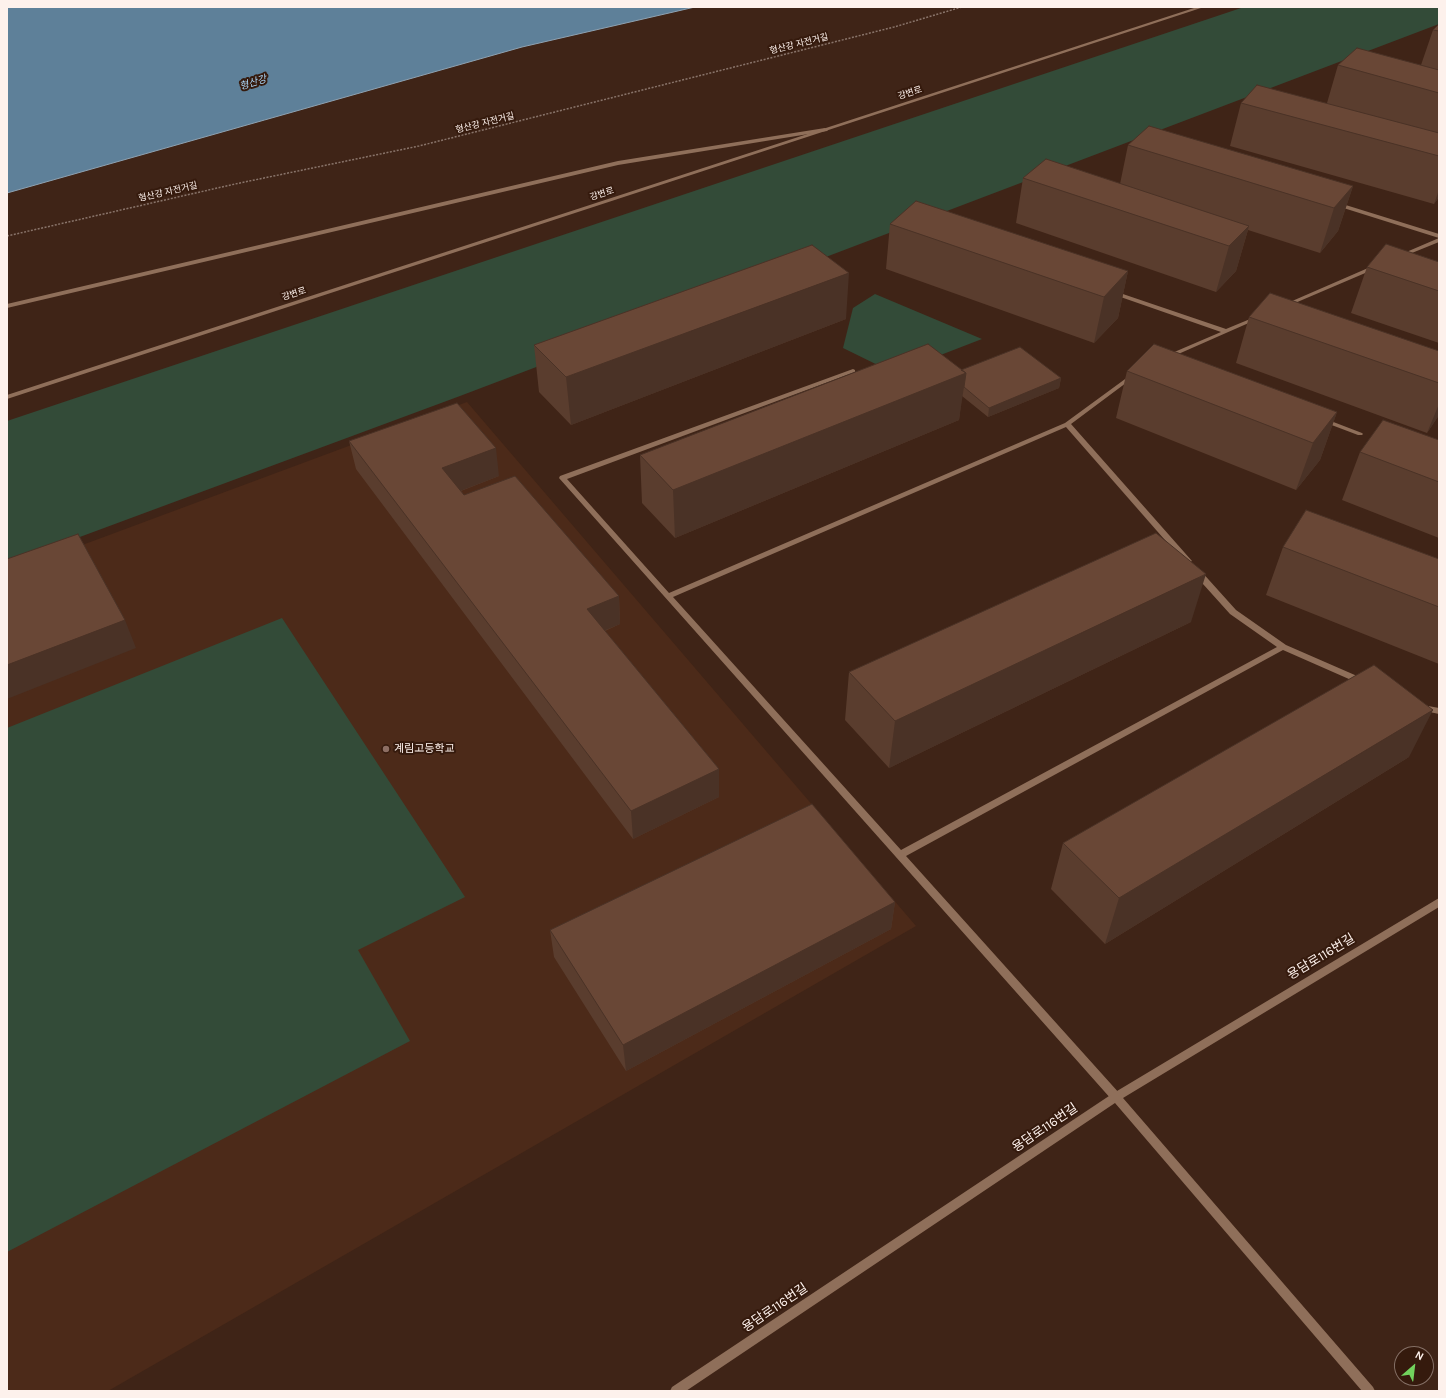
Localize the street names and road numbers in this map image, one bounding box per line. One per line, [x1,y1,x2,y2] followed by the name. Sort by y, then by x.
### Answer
[769,31,829,57] street label: 형산강 자전거길
[897,84,923,102] street label: 강변로
[455,110,515,136] street label: 형산강 자전거길
[138,180,198,204] street label: 형산강 자전거길
[589,185,615,203] street label: 강변로
[281,285,307,303] street label: 강변로
[1284,931,1358,983] street label: 용담로116번길
[1009,1100,1081,1156] street label: 용담로116번길
[739,1280,811,1336] street label: 용담로116번길

